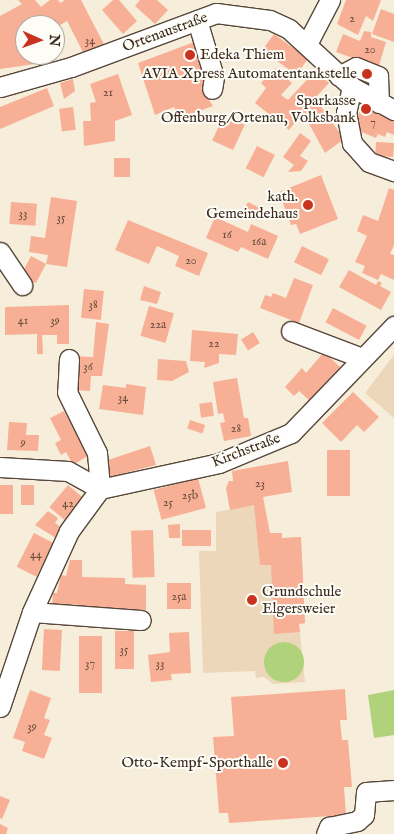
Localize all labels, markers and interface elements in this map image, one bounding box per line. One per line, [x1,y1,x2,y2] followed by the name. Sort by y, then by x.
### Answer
[120,8,210,56] street label: Ortenaustraße
[349,12,355,26] house number: 2
[15,15,65,65] north arrow
[45,34,63,47] text: N
[85,34,95,48] house number: 34
[364,43,376,57] house number: 20
[200,46,284,64] place label: Edeka Thiem
[184,49,196,61] marker: Edeka Thiem
[142,65,357,83] place label: AVIA Xpress Automatentankstelle
[361,68,373,80] marker: AVIA Xpress Automatentankstelle
[103,86,113,100] house number: 21
[161,91,356,126] place label: Sparkasse Offenburg/Ortenau, Volksbank
[360,103,372,115] marker: Sparkasse Offenburg/Ortenau, Volksbank
[370,116,376,130] house number: 7
[206,187,298,222] place label: kath. Gemeindehaus
[302,199,314,211] marker: kath. Gemeindehaus
[19,207,27,221] house number: 33
[57,211,65,225] house number: 35
[222,228,232,242] house number: 16
[252,235,266,249] house number: 16a
[185,254,197,268] house number: 20
[88,298,98,312] house number: 38
[18,314,28,328] house number: 41
[50,314,60,328] house number: 39
[150,318,166,332] house number: 22a
[208,337,220,351] house number: 22
[83,360,93,374] house number: 36
[118,391,128,405] house number: 34
[231,422,241,436] house number: 28
[209,429,283,471] street label: Kirchstraße
[20,436,26,450] house number: 9
[255,477,265,491] house number: 23
[182,489,198,503] house number: 25b
[163,496,173,510] house number: 25
[62,497,74,511] house number: 42
[30,548,42,562] house number: 44
[262,582,341,617] place label: Grundschule Elgersweier
[171,590,187,604] house number: 25a
[246,594,258,606] marker: Grundschule Elgersweier
[120,643,128,657] house number: 35
[85,657,95,671] house number: 37
[156,657,164,671] house number: 33
[27,720,37,734] house number: 39
[121,754,273,772] place label: Otto-Kempf-Sporthalle
[277,757,289,769] marker: Otto-Kempf-Sporthalle

